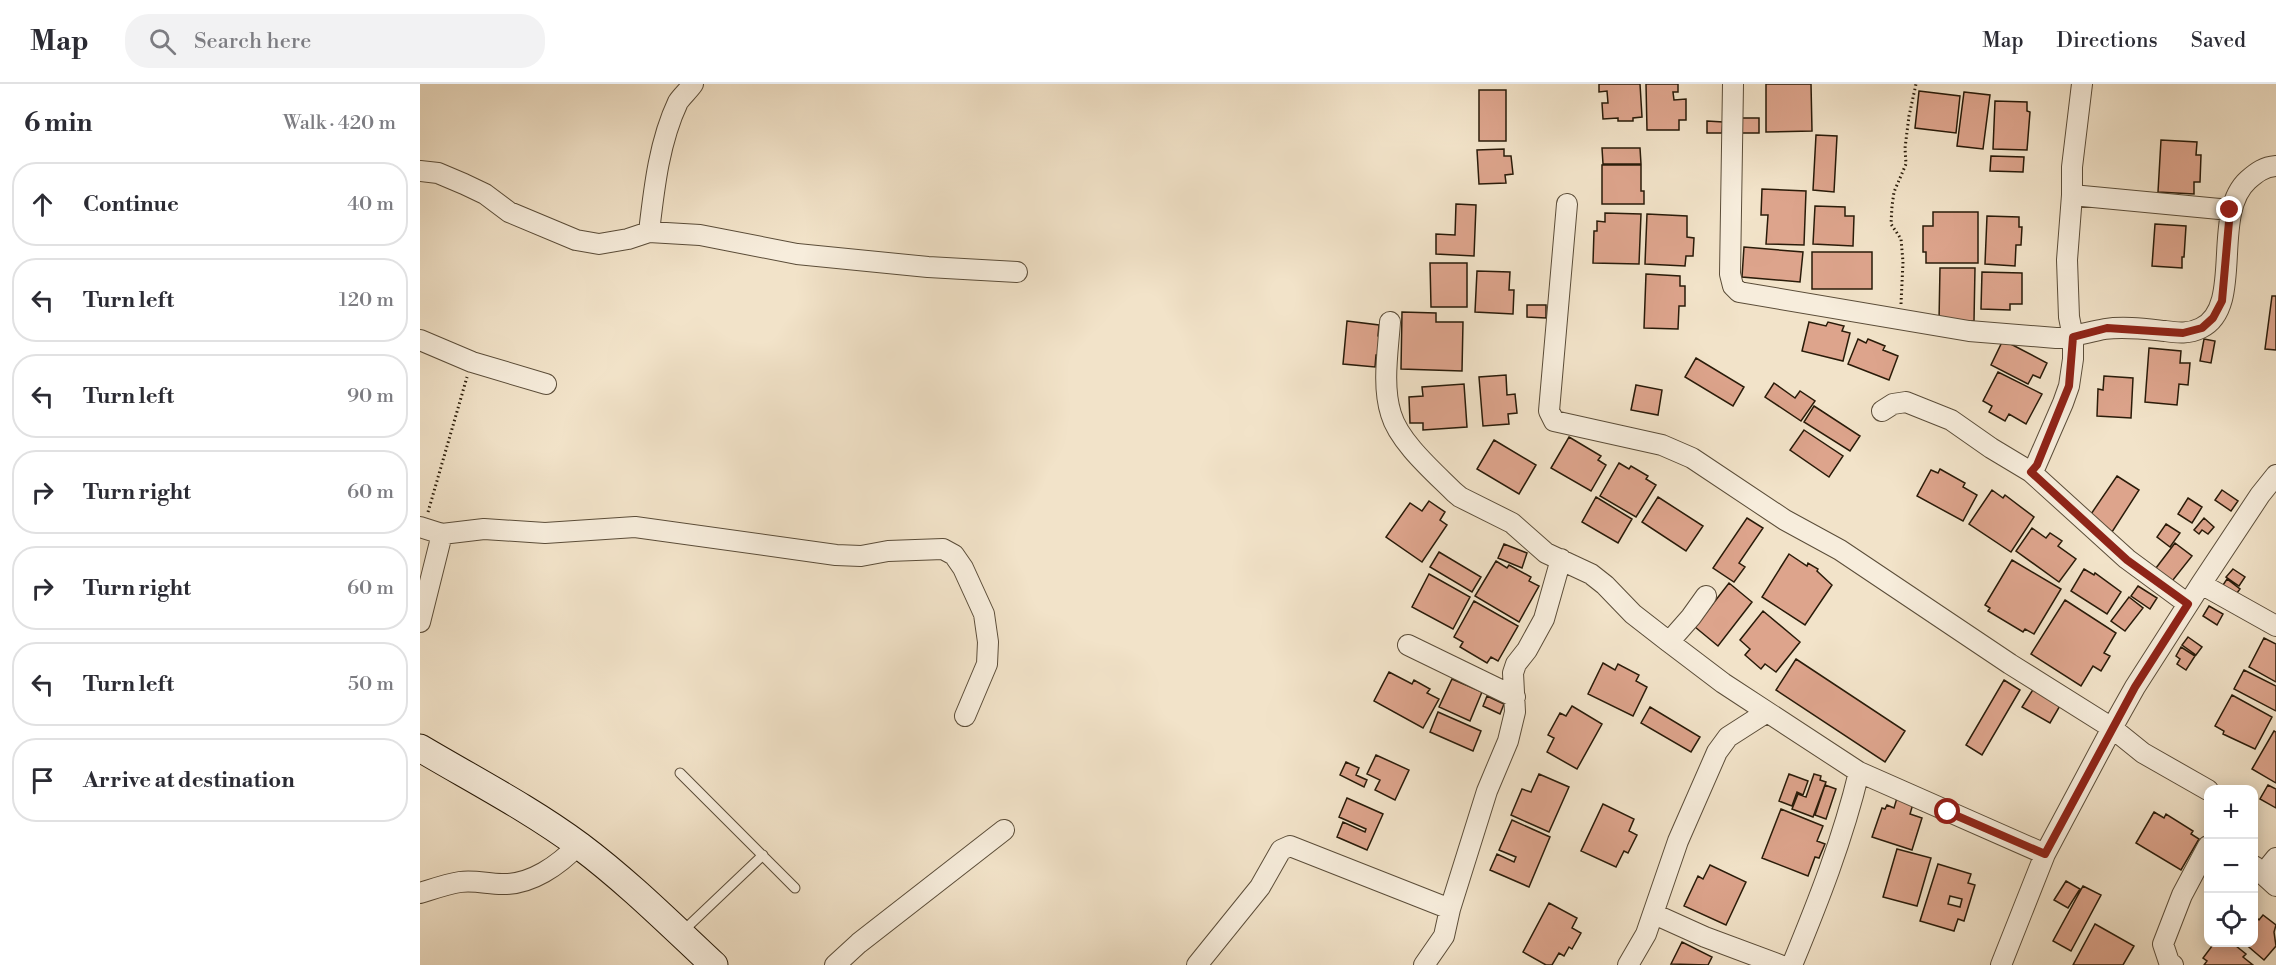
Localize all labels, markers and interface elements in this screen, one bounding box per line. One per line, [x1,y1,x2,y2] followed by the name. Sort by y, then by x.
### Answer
[125,14,545,68] search box
[30,24,89,59] text: Map
[146,25,179,58] icon: search
[194,28,311,55] text: Search here
[1982,28,2024,54] text: Map
[2057,28,2158,54] text: Directions
[2191,28,2246,54] text: Saved
[24,107,92,139] text: 6 min
[283,111,396,136] text: Walk · 420 m
[26,188,59,221] icon: ahead
[83,191,179,218] text: Continue
[347,192,394,217] text: 40 m
[2216,196,2242,222] route end
[26,284,59,317] icon: left
[83,287,174,314] text: Turn left
[339,288,394,313] text: 120 m
[26,380,59,413] icon: left
[83,383,174,410] text: Turn left
[347,384,394,409] text: 90 m
[26,476,59,509] icon: right
[83,479,191,506] text: Turn right
[347,480,394,505] text: 60 m
[26,572,59,605] icon: right
[83,575,191,602] text: Turn right
[347,576,394,601] text: 60 m
[26,668,59,701] icon: left
[83,671,174,698] text: Turn left
[348,672,394,697] text: 50 m
[26,764,59,797] icon: arrive
[83,767,295,794] text: Arrive at destination
[2204,785,2258,947] map controls
[2204,785,2258,839] button: +
[1934,798,1960,824] route start
[2204,839,2258,893] button: −
[2204,893,2258,947] button: locate

